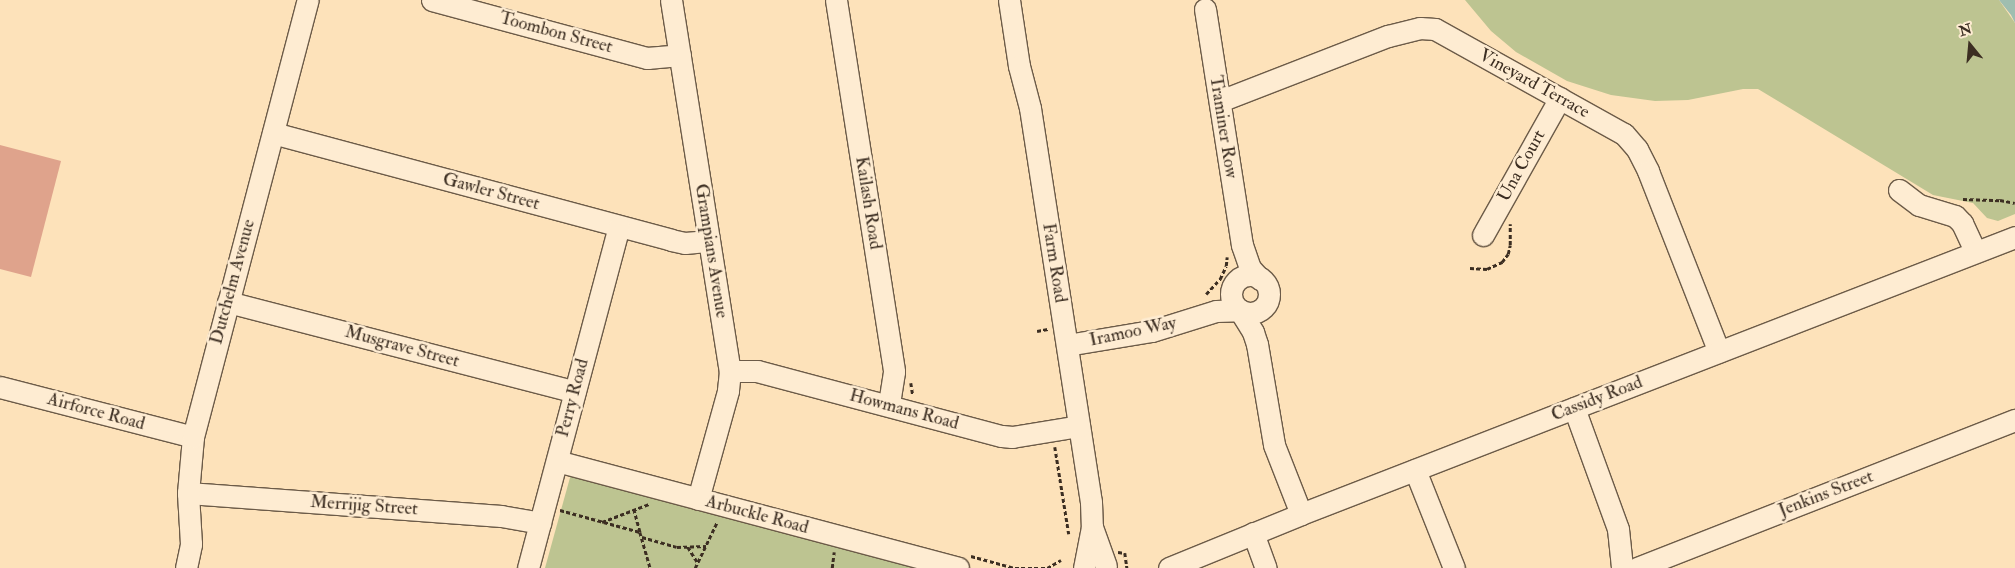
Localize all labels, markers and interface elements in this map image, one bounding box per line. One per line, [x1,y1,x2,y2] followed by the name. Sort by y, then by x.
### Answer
[497,8,615,58] street label: Toombon Street
[1945,20,1995,70] north arrow
[1957,20,1974,40] text: N
[1475,45,1593,123] street label: Vineyard Terrace
[1204,74,1242,180] street label: Traminer Row
[1493,126,1551,206] street label: Una Court
[850,155,886,251] street label: Kailash Road
[440,169,542,215] street label: Gawler Street
[690,182,732,320] street label: Grampians Avenue
[206,217,260,347] street label: Dutchelm Avenue
[1037,222,1071,304] street label: Farm Road
[1088,312,1178,352] street label: Iramoo Way
[342,321,462,373] street label: Musgrave Street
[552,356,594,440] street label: Perry Road
[1548,372,1646,426] street label: Cassidy Road
[847,385,961,435] street label: Howmans Road
[45,389,147,435] street label: Airforce Road
[1776,466,1876,522] street label: Jenkins Street
[309,491,419,521] street label: Merrijig Street
[703,491,811,539] street label: Arbuckle Road

